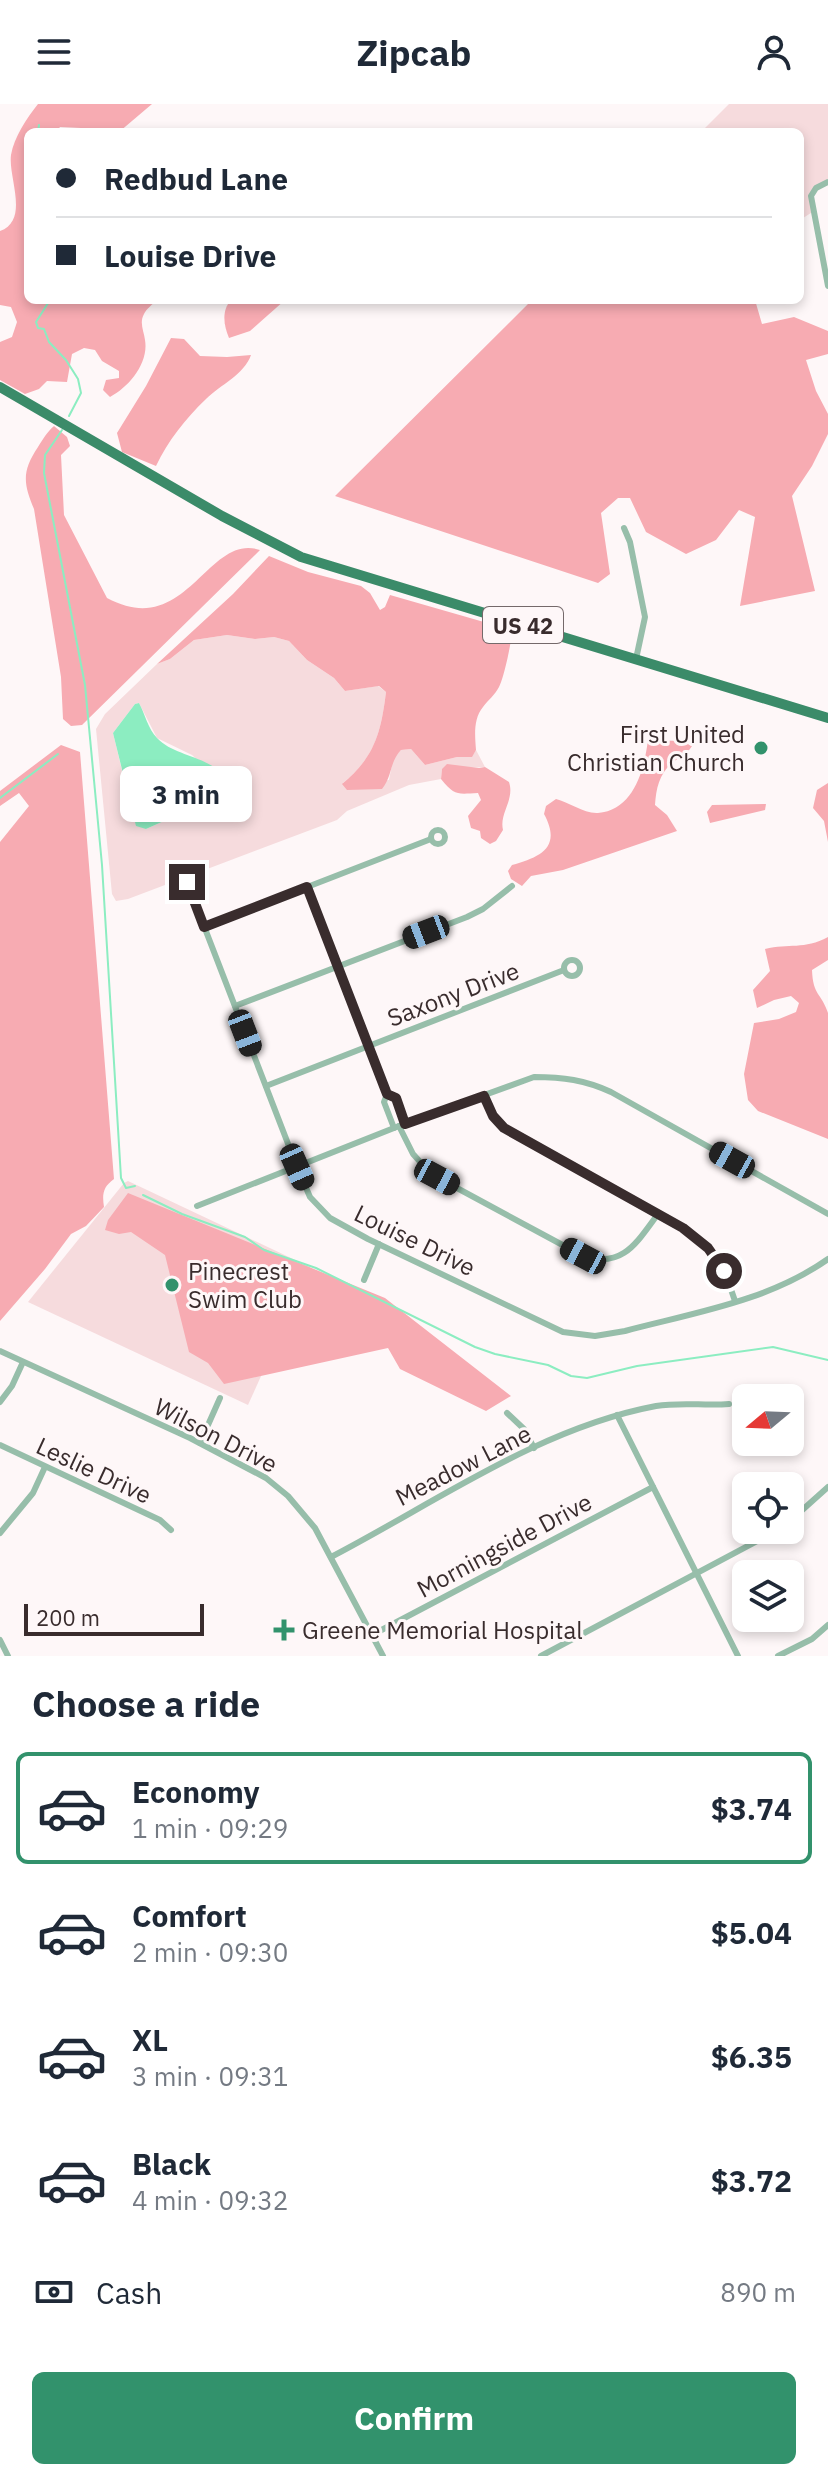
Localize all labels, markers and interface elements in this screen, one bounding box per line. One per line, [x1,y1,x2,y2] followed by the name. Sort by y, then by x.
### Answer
[356,29,472,76] text: Zipcab
[32,30,76,74] icon: menu
[752,30,796,74] icon: person
[104,159,288,198] text: Redbud Lane
[104,236,276,275] text: Louise Drive
[483,607,563,643] road number: US 42
[567,718,745,778] place label: First United Christian Church
[752,739,770,757] marker: First United Christian Church
[121,766,253,822] callout: 3 min
[152,777,220,811] text: 3 min
[169,864,205,900] route end
[399,912,453,952] car
[382,954,524,1034] street label: Saxony Drive
[225,1006,265,1060] car
[705,1138,759,1182] car
[276,1140,318,1194] car
[410,1155,464,1199] car
[349,1197,481,1283] street label: Louise Drive
[556,1234,610,1278] car
[706,1253,742,1289] route start
[188,1255,302,1315] place label: Pinecrest Swim Club
[163,1276,181,1294] marker: Pinecrest Swim Club
[732,1384,804,1456] north arrow
[732,1384,804,1632] map controls
[149,1390,283,1480] street label: Wilson Drive
[390,1417,536,1513] street label: Meadow Lane
[31,1429,157,1511] street label: Leslie Drive
[732,1472,804,1544] button: locate
[411,1485,597,1605] street label: Morningside Drive
[732,1560,804,1632] button: layers
[24,1600,204,1636] scale bar
[36,1603,100,1632] text: 200 m
[302,1614,583,1646] place label: Greene Memorial Hospital
[273,1619,295,1641] marker: Greene Memorial Hospital
[32,1680,260,1727] text: Choose a ride
[36,1772,108,1844] icon: car
[132,1772,260,1811] text: Economy
[711,1789,792,1828] text: $3.74
[132,1811,288,1845] text: 1 min · 09:29
[36,1896,108,1968] icon: car
[132,1896,247,1935] text: Comfort
[711,1913,792,1952] text: $5.04
[132,1935,288,1969] text: 2 min · 09:30
[36,2020,108,2092] icon: car
[132,2020,168,2059] text: XL
[711,2037,792,2076] text: $6.35
[132,2059,288,2093] text: 3 min · 09:31
[36,2144,108,2216] icon: car
[132,2144,211,2183] text: Black
[711,2161,792,2200] text: $3.72
[132,2183,288,2217] text: 4 min · 09:32
[32,2270,76,2314] icon: cash
[96,2273,162,2312] text: Cash
[720,2275,796,2309] text: 890 m
[32,2372,796,2464] button: Confirm

